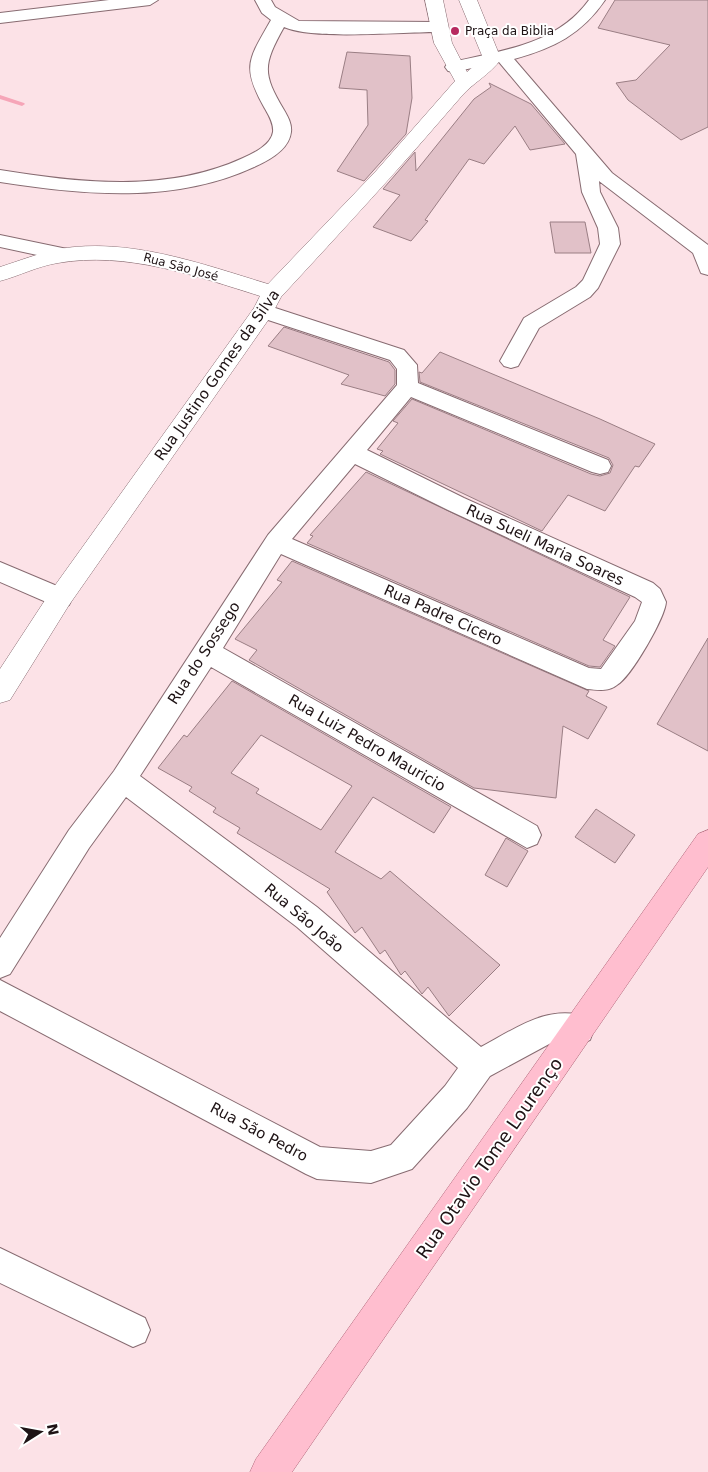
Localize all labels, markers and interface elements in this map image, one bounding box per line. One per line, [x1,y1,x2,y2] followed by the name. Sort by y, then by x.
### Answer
[465,24,554,38] place label: Praça da Biblia
[449,25,461,37] marker: Praça da Biblia
[142,250,220,284] street label: Rua São José
[151,286,283,464] street label: Rua Justino Gomes da Silva
[463,501,627,590] street label: Rua Sueli Maria Soares
[381,581,505,649] street label: Rua Padre Cicero
[164,598,244,708] street label: Rua do Sossego
[285,691,449,795] street label: Rua Luiz Pedro Mauricio
[261,880,347,956] street label: Rua São João
[411,1054,567,1262] street label: Rua Otavio Tome Lourenço
[207,1099,311,1165] street label: Rua São Pedro
[15,1407,65,1457] north arrow
[44,1422,62,1437] text: N

